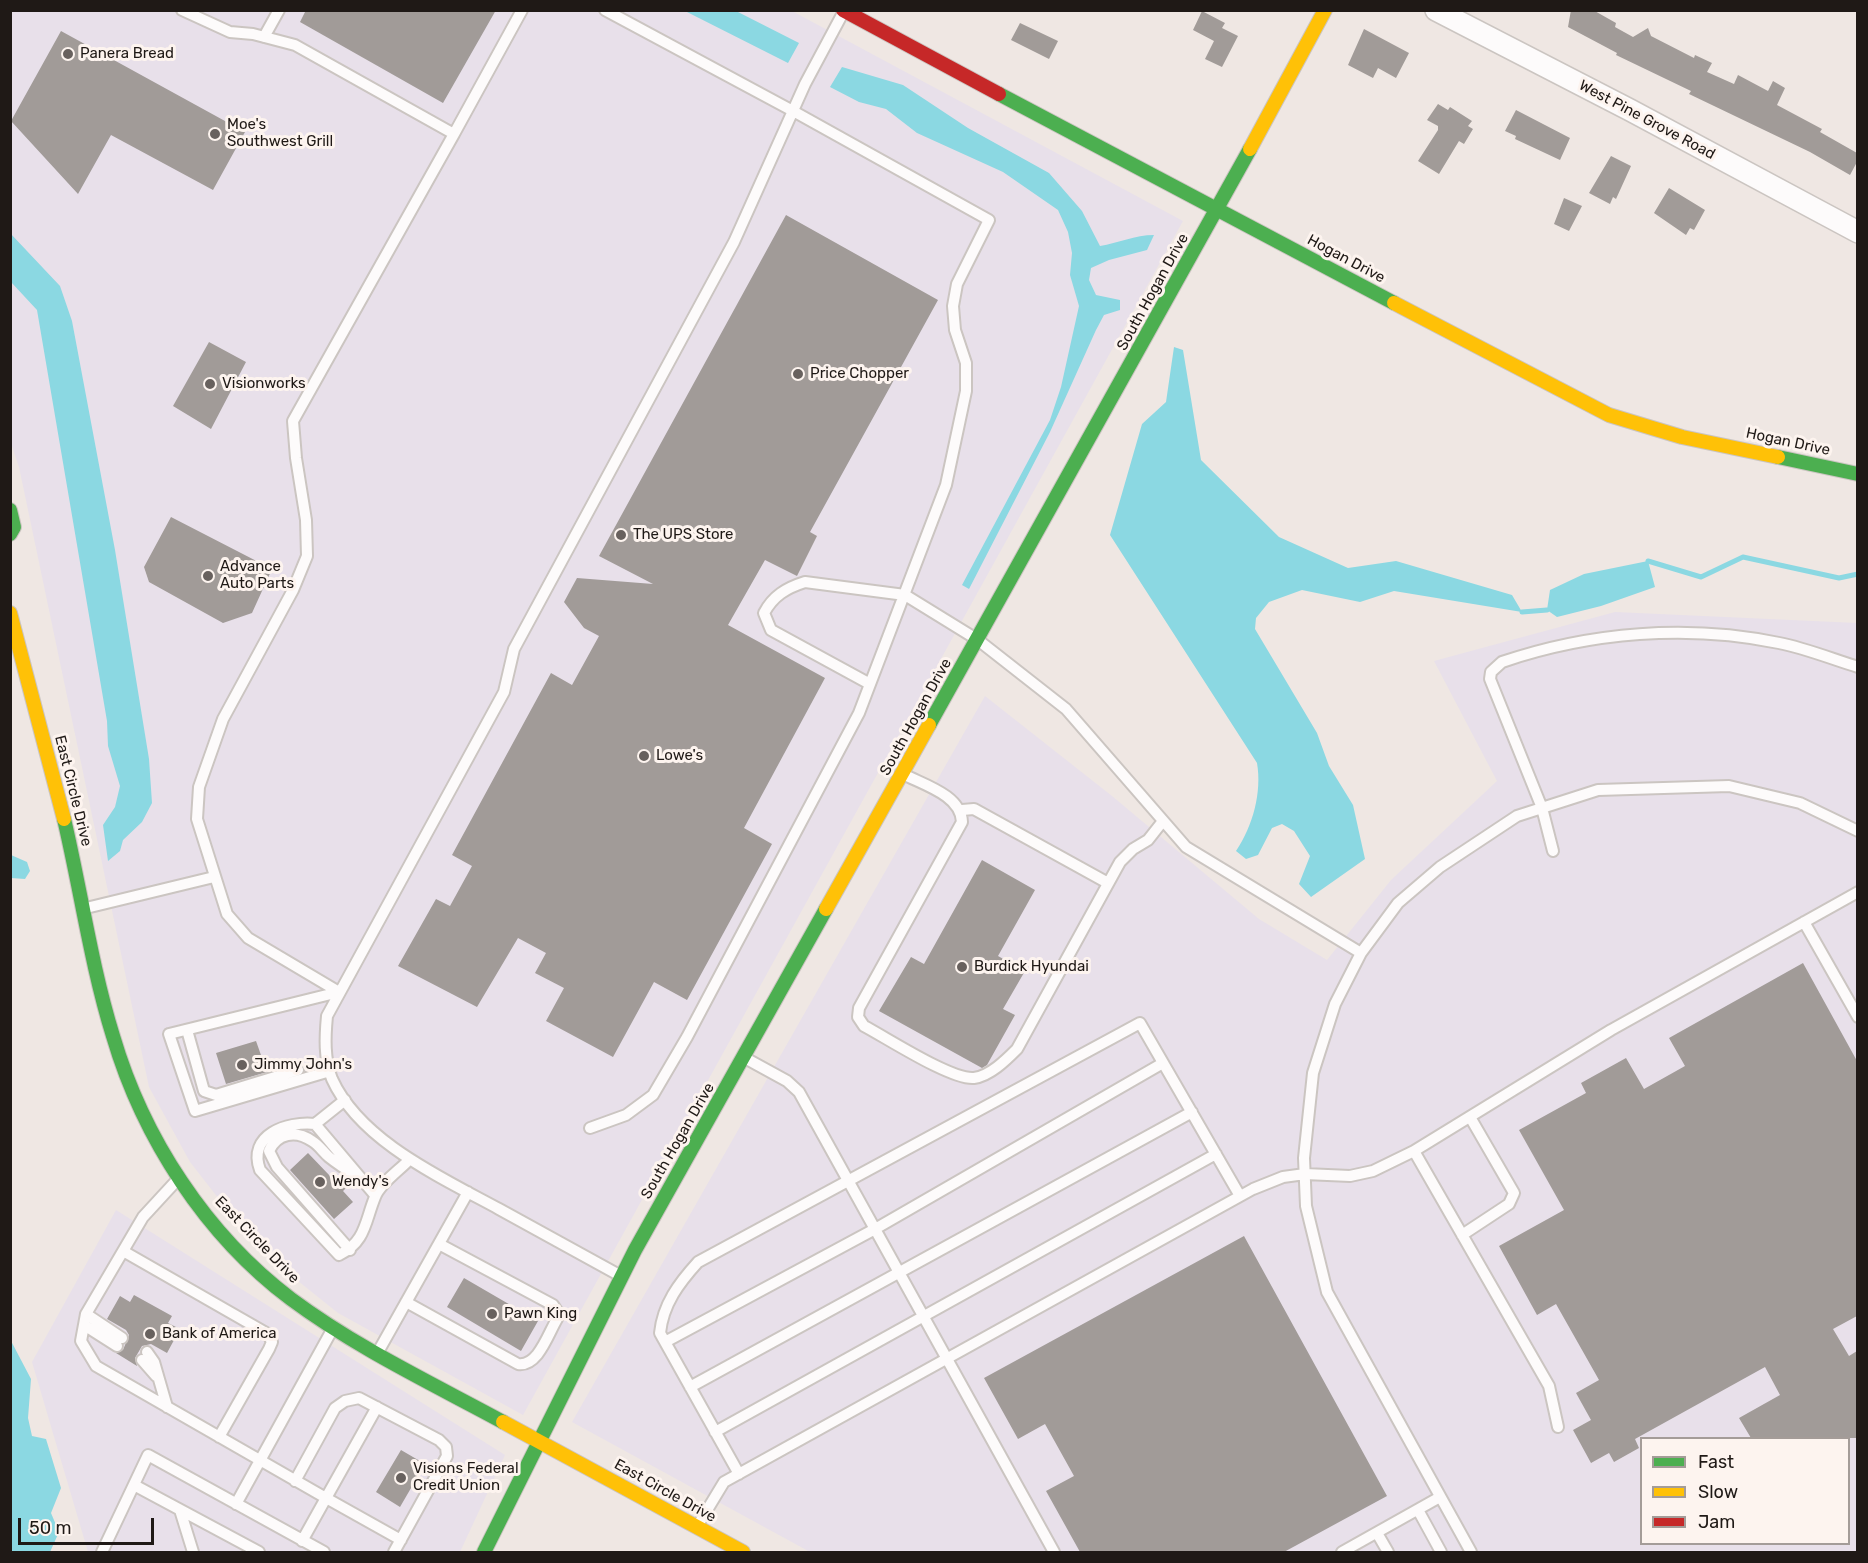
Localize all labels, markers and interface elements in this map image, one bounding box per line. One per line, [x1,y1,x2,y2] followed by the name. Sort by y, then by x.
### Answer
[80,45,174,63] place label: Panera Bread
[61,47,75,61] marker: Panera Bread
[1576,77,1718,163] street label: West Pine Grove Road
[227,116,333,151] place label: Moe's Southwest Grill
[208,127,222,141] marker: Moe's Southwest Grill
[1113,230,1193,354] street label: South Hogan Drive
[1304,231,1388,287] street label: Hogan Drive
[810,365,909,383] place label: Price Chopper
[791,367,805,381] marker: Price Chopper
[222,375,306,393] place label: Visionworks
[203,377,217,391] marker: Visionworks
[1744,424,1832,460] street label: Hogan Drive
[633,526,734,544] place label: The UPS Store
[614,528,628,542] marker: The UPS Store
[220,558,294,593] place label: Advance Auto Parts
[201,569,215,583] marker: Advance Auto Parts
[876,655,956,779] street label: South Hogan Drive
[50,734,96,848] street label: East Circle Drive
[656,747,703,765] place label: Lowe's
[637,749,651,763] marker: Lowe's
[974,958,1089,976] place label: Burdick Hyundai
[955,960,969,974] marker: Burdick Hyundai
[254,1056,352,1074] place label: Jimmy John's
[235,1058,249,1072] marker: Jimmy John's
[637,1080,719,1202] street label: South Hogan Drive
[332,1173,389,1191] place label: Wendy's
[313,1175,327,1189] marker: Wendy's
[211,1193,303,1287] street label: East Circle Drive
[504,1305,577,1323] place label: Pawn King
[485,1307,499,1321] marker: Pawn King
[162,1325,276,1343] place label: Bank of America
[143,1327,157,1341] marker: Bank of America
[1640,1437,1850,1545] legend
[1698,1451,1734,1473] text: Fast
[611,1456,719,1526] street label: East Circle Drive
[413,1460,519,1495] place label: Visions Federal Credit Union
[394,1471,408,1485] marker: Visions Federal Credit Union
[1698,1481,1738,1503] text: Slow
[21,1506,158,1544] scale bar
[1698,1511,1735,1533] text: Jam
[29,1517,72,1539] text: 50 m

